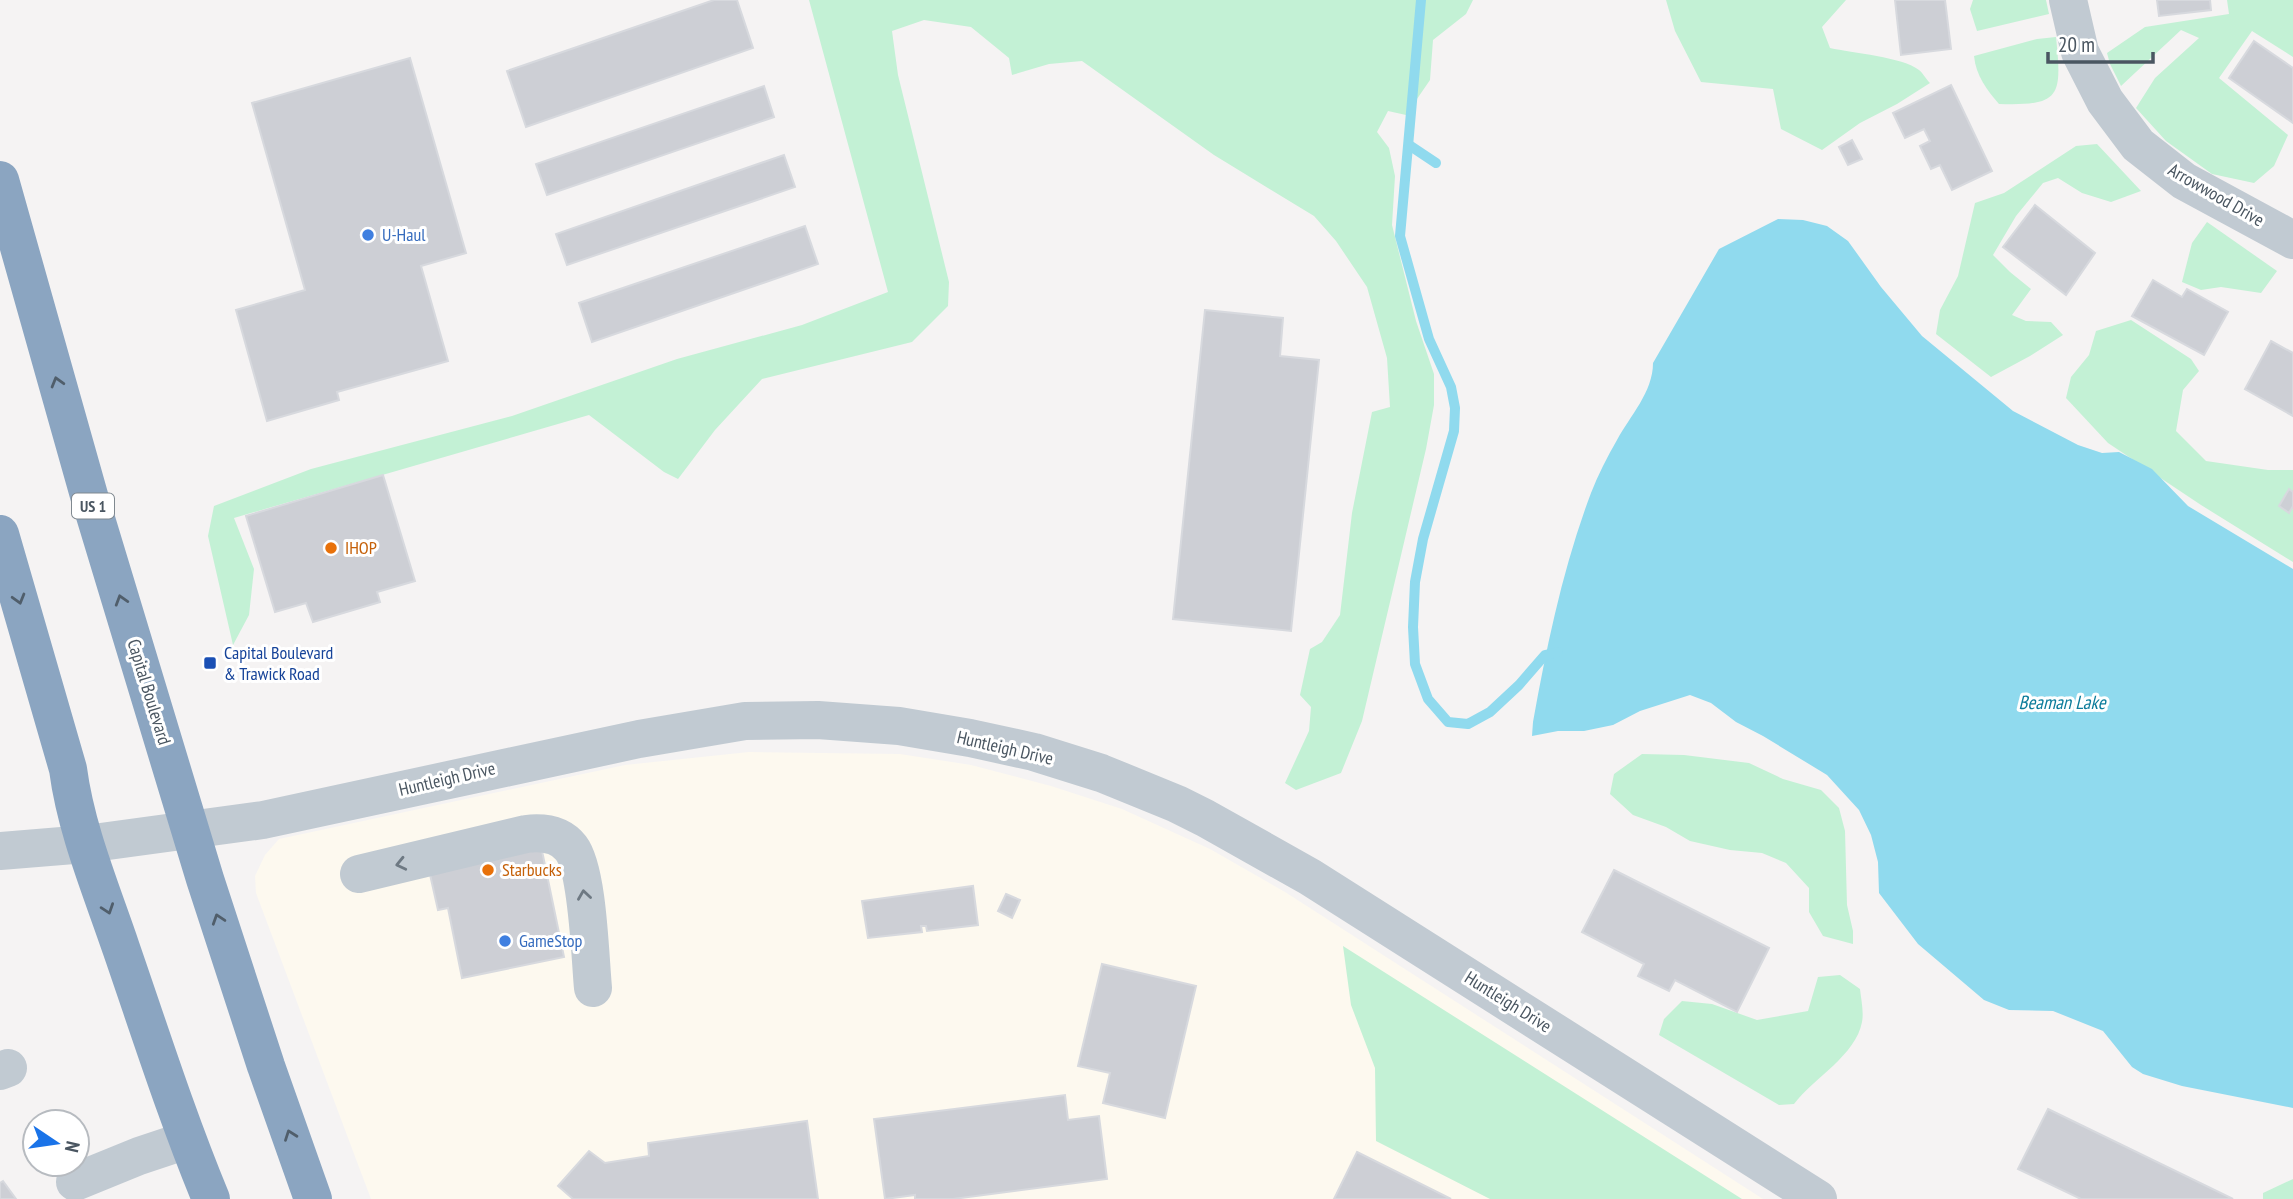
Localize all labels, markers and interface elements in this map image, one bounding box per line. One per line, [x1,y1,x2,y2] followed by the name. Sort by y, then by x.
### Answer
[2048,21,2153,65] scale bar
[2058,31,2095,58] text: 20 m
[2164,158,2268,231] street label: Arrowwood Drive
[382,223,426,246] place label: U-Haul
[360,227,376,243] marker: U-Haul
[51,376,66,388] one-way arrow
[72,494,114,519] road number: US 1
[345,536,377,559] place label: IHOP
[323,540,339,556] marker: IHOP
[11,593,26,605] one-way arrow
[115,594,130,606] one-way arrow
[122,636,176,748] street label: Capital Boulevard
[224,641,333,685] place label: Capital Boulevard & Trawick Road
[202,655,218,671] marker: Capital Boulevard & Trawick Road
[2019,690,2107,714] water label: Beaman Lake
[955,725,1055,770] street label: Huntleigh Drive
[397,756,497,801] street label: Huntleigh Drive
[396,856,408,870] one-way arrow
[502,858,562,881] place label: Starbucks
[480,862,496,878] marker: Starbucks
[576,890,591,901] one-way arrow
[100,902,114,915] one-way arrow
[211,914,226,926] one-way arrow
[519,929,582,952] place label: GameStop
[497,933,513,949] marker: GameStop
[1461,966,1556,1037] street label: Huntleigh Drive
[21,1108,91,1178] north arrow
[284,1129,298,1141] one-way arrow
[60,1139,85,1155] text: N

